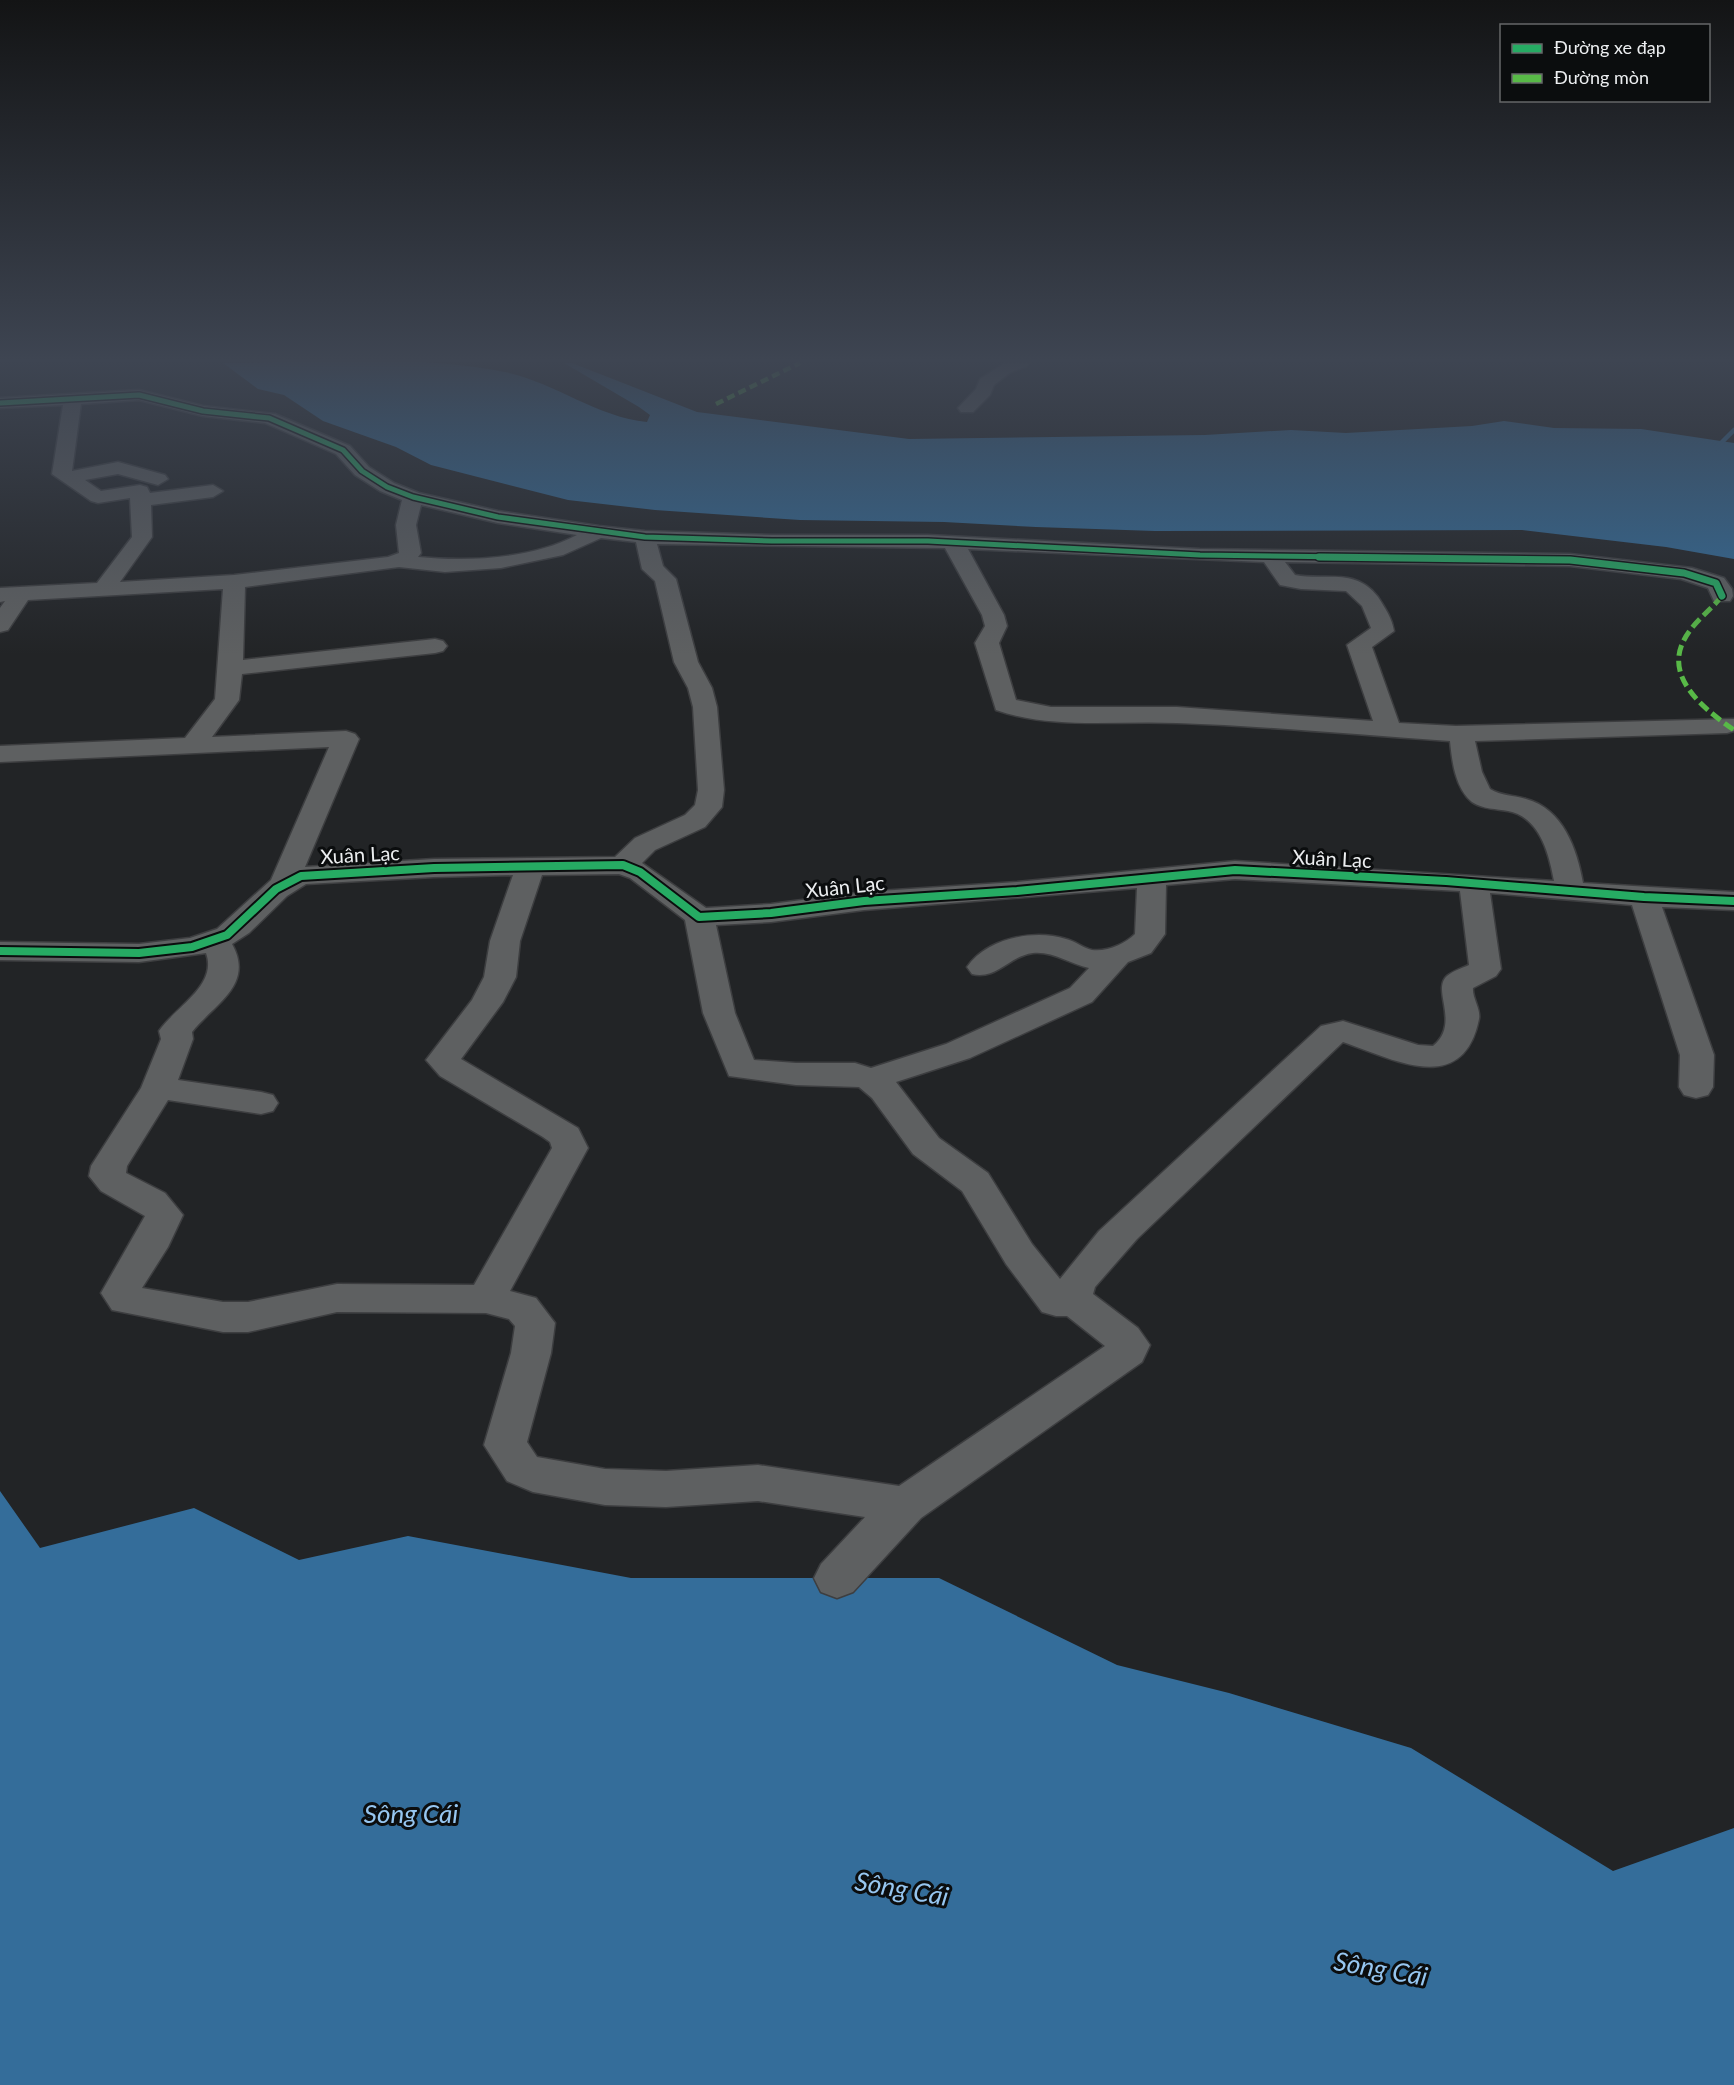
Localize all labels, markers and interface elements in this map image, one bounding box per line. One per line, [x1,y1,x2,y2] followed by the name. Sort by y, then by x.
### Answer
[1500,24,1710,102] legend
[1554,36,1666,58] text: Đường xe đạp
[1554,66,1649,88] text: Đường mòn
[320,840,401,868] street label: Xuân Lạc
[1292,844,1373,872] street label: Xuân Lạc
[804,870,886,902] street label: Xuân Lạc
[364,1797,458,1829] water label: Sông Cái
[853,1864,951,1912] water label: Sông Cái
[1332,1944,1430,1992] water label: Sông Cái

